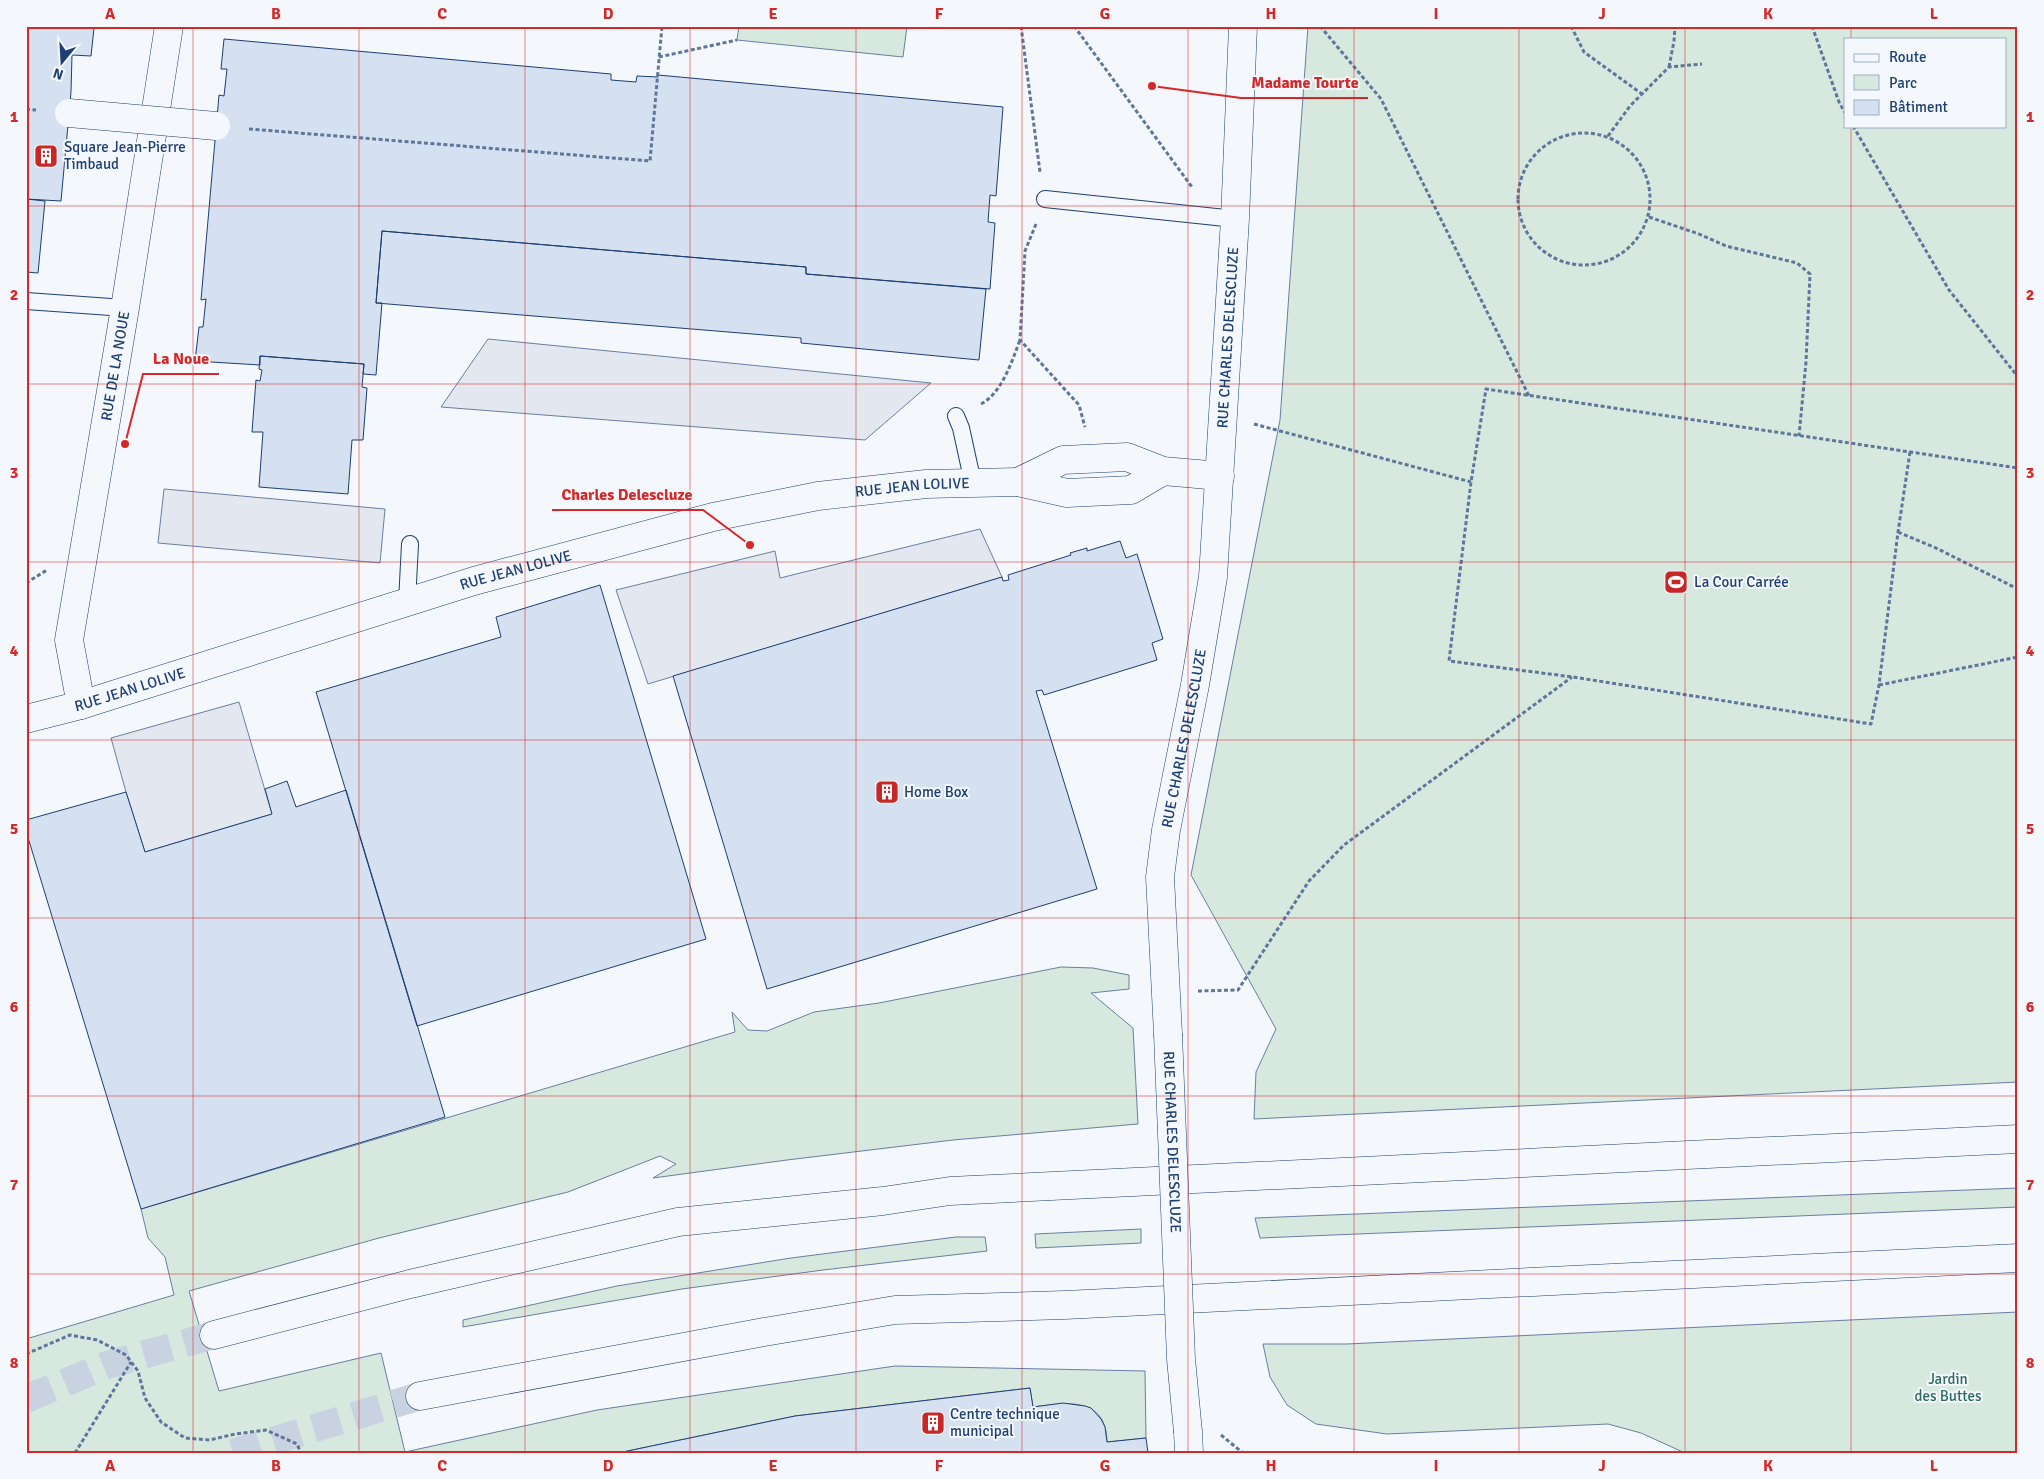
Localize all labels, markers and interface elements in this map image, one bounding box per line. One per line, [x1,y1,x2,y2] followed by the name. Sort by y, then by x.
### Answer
[105,4,116,24] text: A
[271,4,281,24] text: B
[437,4,447,24] text: C
[603,4,614,24] text: D
[768,4,778,24] text: E
[935,4,944,24] text: F
[1100,4,1110,24] text: G
[1266,4,1276,24] text: H
[1433,4,1439,24] text: I
[1598,4,1606,24] text: J
[1763,4,1773,24] text: K
[1930,4,1939,24] text: L
[38,38,88,88] north arrow
[1844,38,2006,128] legend
[1889,48,1926,66] text: Route
[51,64,65,83] text: N
[1241,67,1368,98] callout: Madame Tourte
[1251,73,1359,93] text: Madame Tourte
[1889,74,1917,92] text: Parc
[1889,98,1948,116] text: Bâtiment
[10,107,19,127] text: 1
[2026,107,2035,127] text: 1
[64,138,186,173] place label: Square Jean-Pierre Timbaud
[33,143,59,169] building icon: Square Jean-Pierre Timbaud
[1213,246,1242,429] street label: RUE CHARLES DELESCLUZE
[10,285,18,305] text: 2
[2026,285,2034,305] text: 2
[97,310,133,422] street label: RUE DE LA NOUE
[143,343,219,374] callout: La Noue
[153,349,209,369] text: La Noue
[10,463,18,483] text: 3
[2026,463,2034,483] text: 3
[854,474,970,501] street label: RUE JEAN LOLIVE
[552,479,703,510] callout: Charles Delescluze
[561,485,693,505] text: Charles Delescluze
[458,546,574,594] street label: RUE JEAN LOLIVE
[1663,569,1689,595] sports icon: La Cour Carrée
[1694,573,1789,591] place label: La Cour Carrée
[10,641,19,661] text: 4
[2026,641,2035,661] text: 4
[1158,648,1210,829] street label: RUE CHARLES DELESCLUZE
[73,664,187,715] street label: RUE JEAN LOLIVE
[874,779,900,805] building icon: Home Box
[904,783,968,801] place label: Home Box
[10,819,18,839] text: 5
[2026,819,2034,839] text: 5
[10,997,19,1017] text: 6
[2026,997,2035,1017] text: 6
[1160,1051,1185,1233] street label: RUE CHARLES DELESCLUZE
[10,1175,19,1195] text: 7
[2026,1175,2035,1195] text: 7
[10,1353,19,1373] text: 8
[2026,1353,2035,1373] text: 8
[1914,1370,1982,1405] park label: Jardin des Buttes
[950,1405,1060,1440] place label: Centre technique municipal
[920,1410,946,1436] building icon: Centre technique municipal
[105,1456,116,1476] text: A
[271,1456,281,1476] text: B
[437,1456,447,1476] text: C
[603,1456,614,1476] text: D
[768,1456,778,1476] text: E
[935,1456,944,1476] text: F
[1100,1456,1110,1476] text: G
[1266,1456,1276,1476] text: H
[1433,1456,1439,1476] text: I
[1598,1456,1606,1476] text: J
[1763,1456,1773,1476] text: K
[1930,1456,1939,1476] text: L

